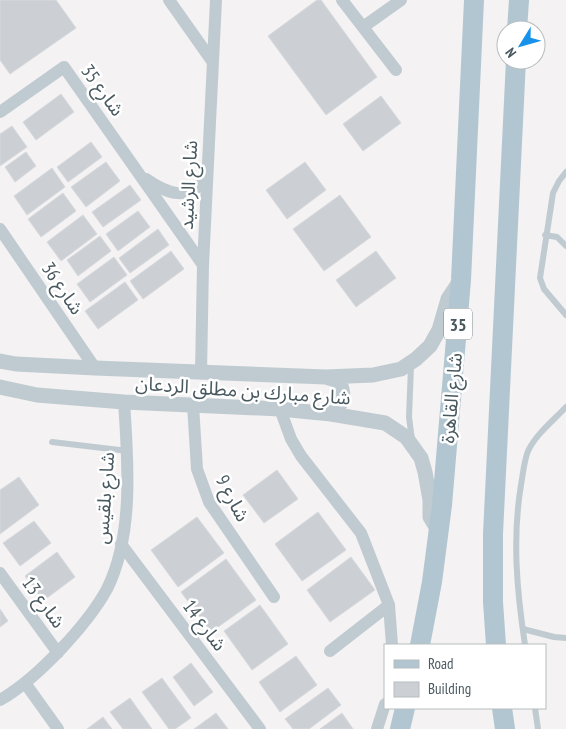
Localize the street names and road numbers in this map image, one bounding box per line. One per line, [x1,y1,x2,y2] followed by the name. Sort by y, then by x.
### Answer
[75,59,130,122] street label: شارع 35
[174,140,204,230] street label: شارع الرشيد
[35,257,89,320] street label: شارع 36
[444,308,472,339] road number: 35
[435,352,469,444] street label: شارع القاهرة
[135,371,351,411] street label: شارع مبارك بن مطلق الردعان
[89,451,121,545] street label: شارع بلقيس
[209,470,255,526] street label: شارع 9
[16,571,71,634] street label: شارع 13
[176,595,232,657] street label: شارع 14

